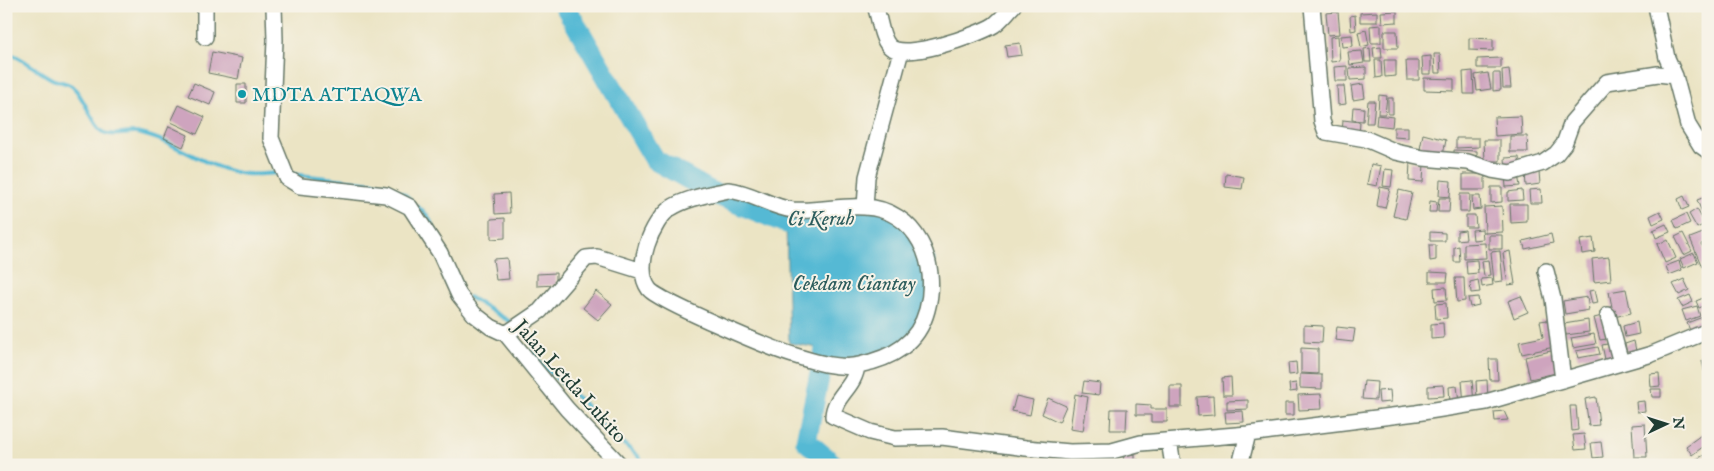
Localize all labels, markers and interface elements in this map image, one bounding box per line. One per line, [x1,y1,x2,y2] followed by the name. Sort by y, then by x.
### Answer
[252,83,422,108] place label: MDTA ATTAQWA
[236,88,248,100] marker: MDTA ATTAQWA
[787,205,855,234] water label: Ci Keruh
[792,271,916,298] water label: Cekdam Ciantay
[506,314,632,449] street label: Jalan Letda Lukito
[1642,398,1692,448] north arrow
[1669,415,1687,430] text: N

